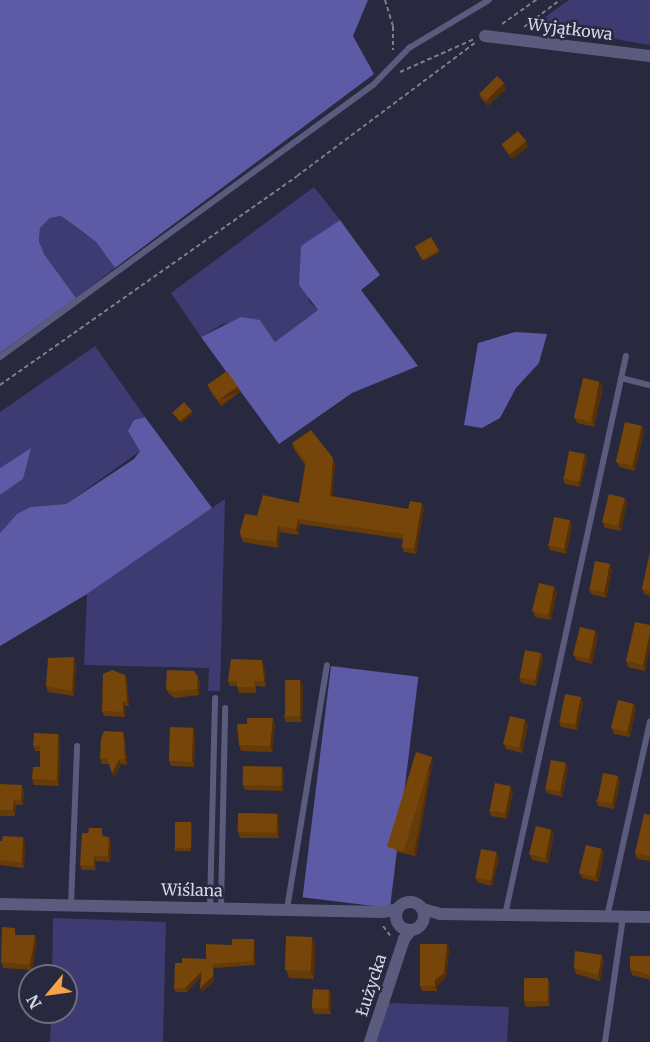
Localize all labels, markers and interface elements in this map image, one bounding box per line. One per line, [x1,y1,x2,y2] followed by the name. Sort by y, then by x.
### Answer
[526,14,614,44] street label: Wyjątkowa
[161,880,223,900] street label: Wiślana
[352,951,390,1019] street label: Łużycka
[18,964,78,1024] north arrow
[22,991,46,1012] text: N

